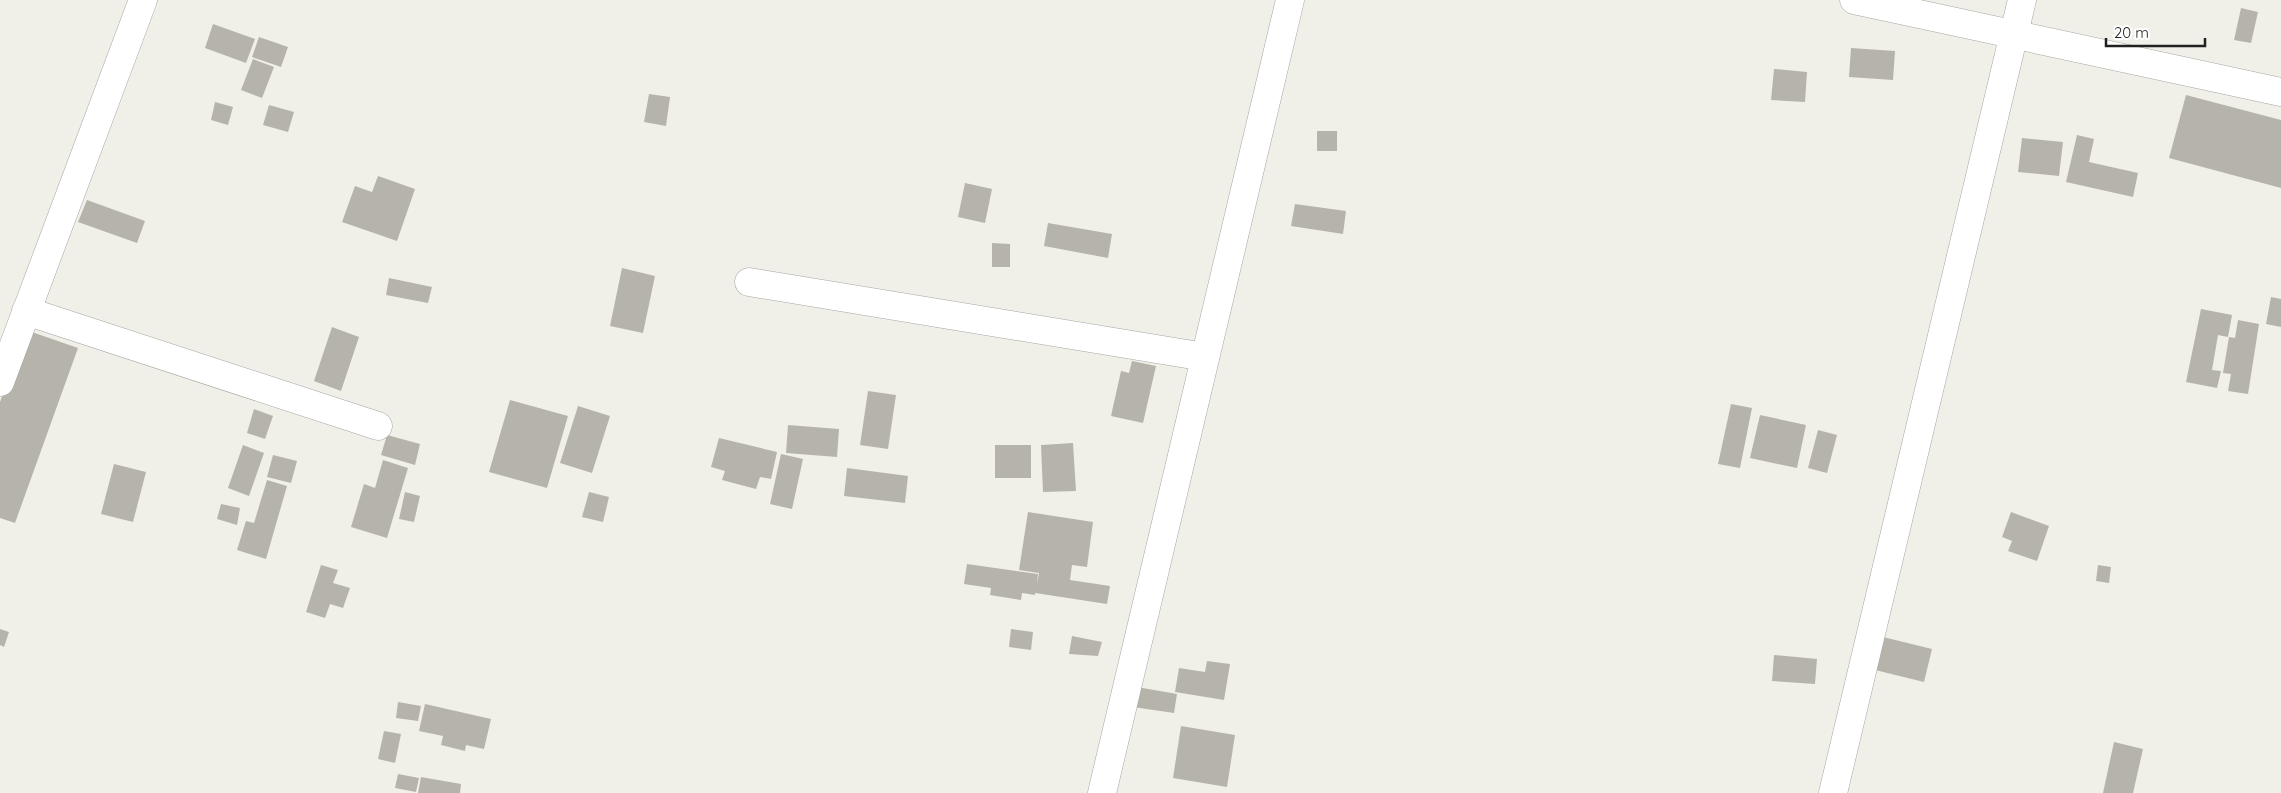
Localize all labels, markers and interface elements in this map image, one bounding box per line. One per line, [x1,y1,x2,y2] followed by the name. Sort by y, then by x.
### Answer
[2106,15,2205,47] scale bar
[2114,23,2149,42] text: 20 m

